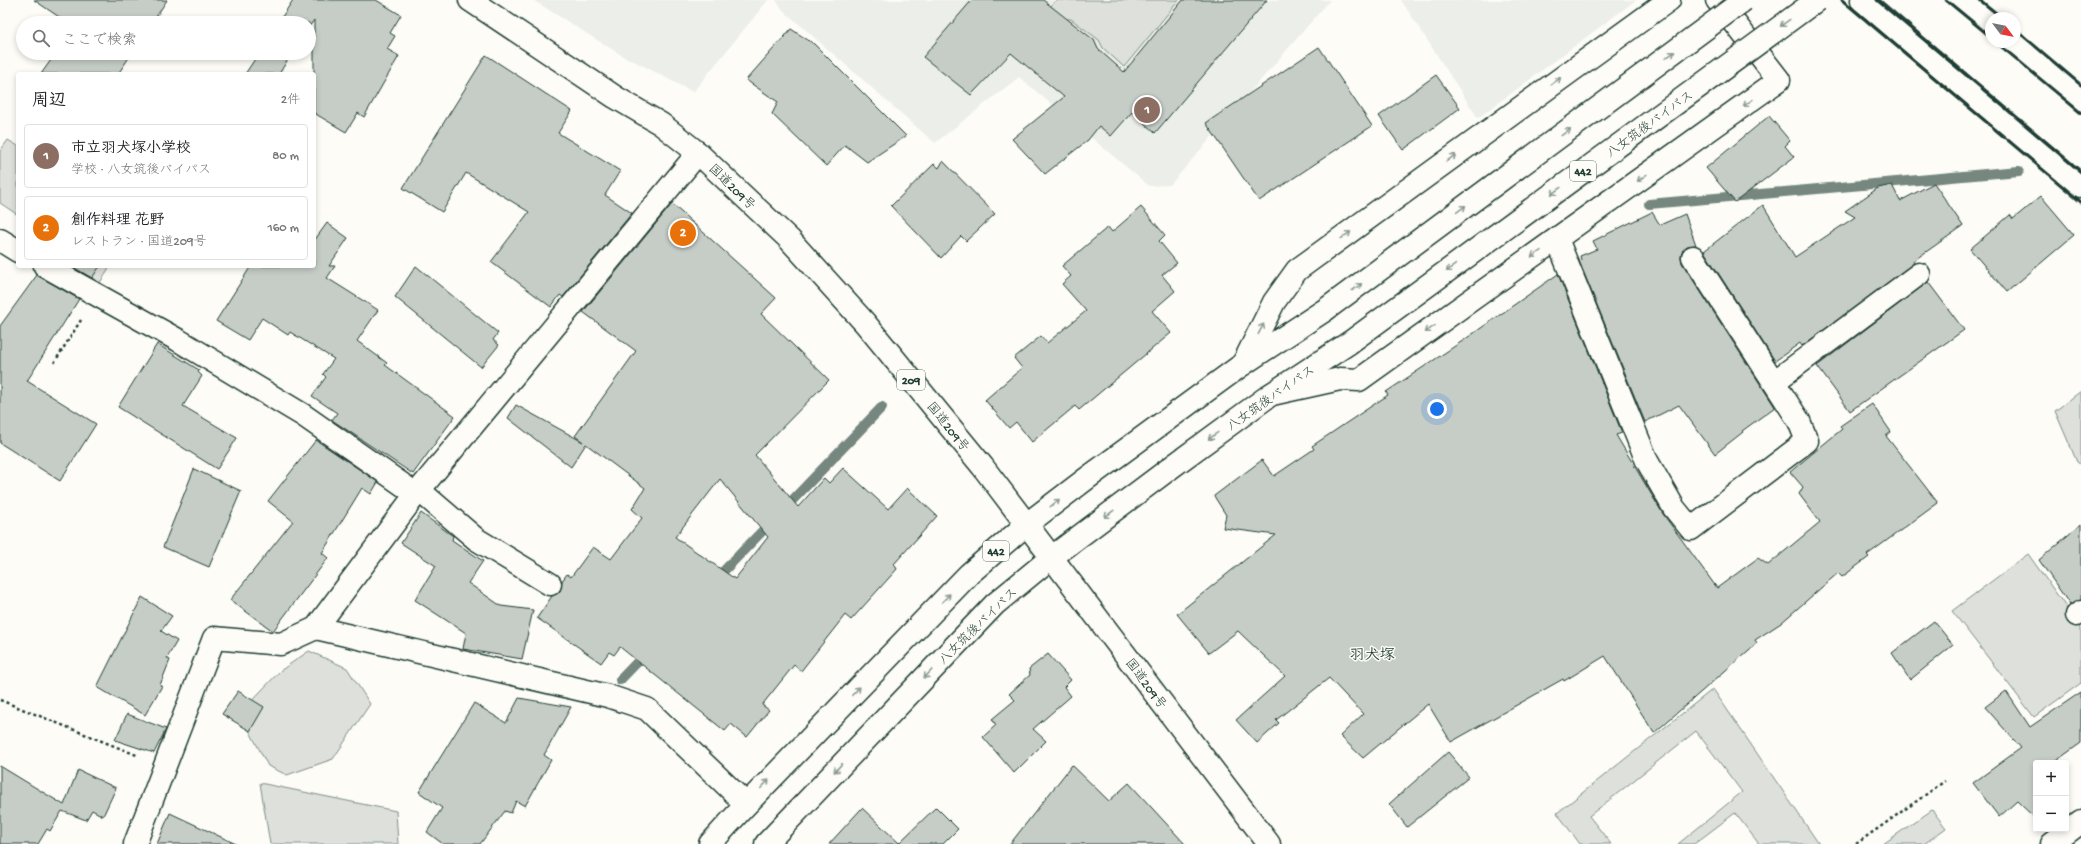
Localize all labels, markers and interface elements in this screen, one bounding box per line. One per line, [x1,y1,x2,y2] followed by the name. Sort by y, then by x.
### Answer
[1985,12,2021,48] north arrow
[16,16,316,60] search box
[1780,19,1791,27] one-way arrow
[30,27,52,49] icon: search
[62,32,137,50] text: ここで検索
[1665,51,1676,59] one-way arrow
[1550,77,1561,85] one-way arrow
[1604,88,1697,162] street label: 八女筑後バイパス
[32,92,66,112] text: 周辺
[281,93,300,108] text: 2件
[1134,95,1160,125] pin: 1
[1742,99,1753,107] one-way arrow
[1560,128,1571,136] one-way arrow
[71,140,191,158] text: 市立羽犬塚小学校
[43,149,49,164] text: 1
[272,149,299,164] text: 80 m
[1445,154,1456,162] one-way arrow
[705,161,758,214] street label: 国道209号
[1570,161,1596,181] road number: 442
[71,163,211,178] text: 学校 · 八女筑後バイパス
[1636,174,1647,182] one-way arrow
[1551,187,1562,195] one-way arrow
[1456,205,1467,213] one-way arrow
[71,212,165,230] text: 創作料理 花野
[670,218,696,248] pin: 2
[43,221,49,236] text: 2
[267,221,299,236] text: 160 m
[1340,231,1351,239] one-way arrow
[71,235,207,250] text: レストラン · 国道209号
[1531,250,1542,258] one-way arrow
[1446,264,1457,272] one-way arrow
[1351,282,1362,291] one-way arrow
[1258,324,1265,336] one-way arrow
[1425,325,1436,333] one-way arrow
[1225,363,1318,435] street label: 八女筑後バイパス
[897,370,925,390] road number: 209
[923,399,972,455] street label: 国道209号
[1427,399,1447,419] your location
[1208,432,1219,441] one-way arrow
[1049,499,1060,507] one-way arrow
[1104,510,1115,519] one-way arrow
[983,541,1009,561] road number: 442
[936,585,1021,668] street label: 八女筑後バイパス
[941,593,950,603] one-way arrow
[1349,647,1395,665] district label: 羽犬塚
[1121,656,1170,713] street label: 国道209号
[923,669,933,679] one-way arrow
[851,686,861,696] one-way arrow
[2033,760,2069,832] map controls
[2033,760,2069,796] button: +
[833,763,843,773] one-way arrow
[760,780,769,790] one-way arrow
[2033,796,2069,832] button: −

